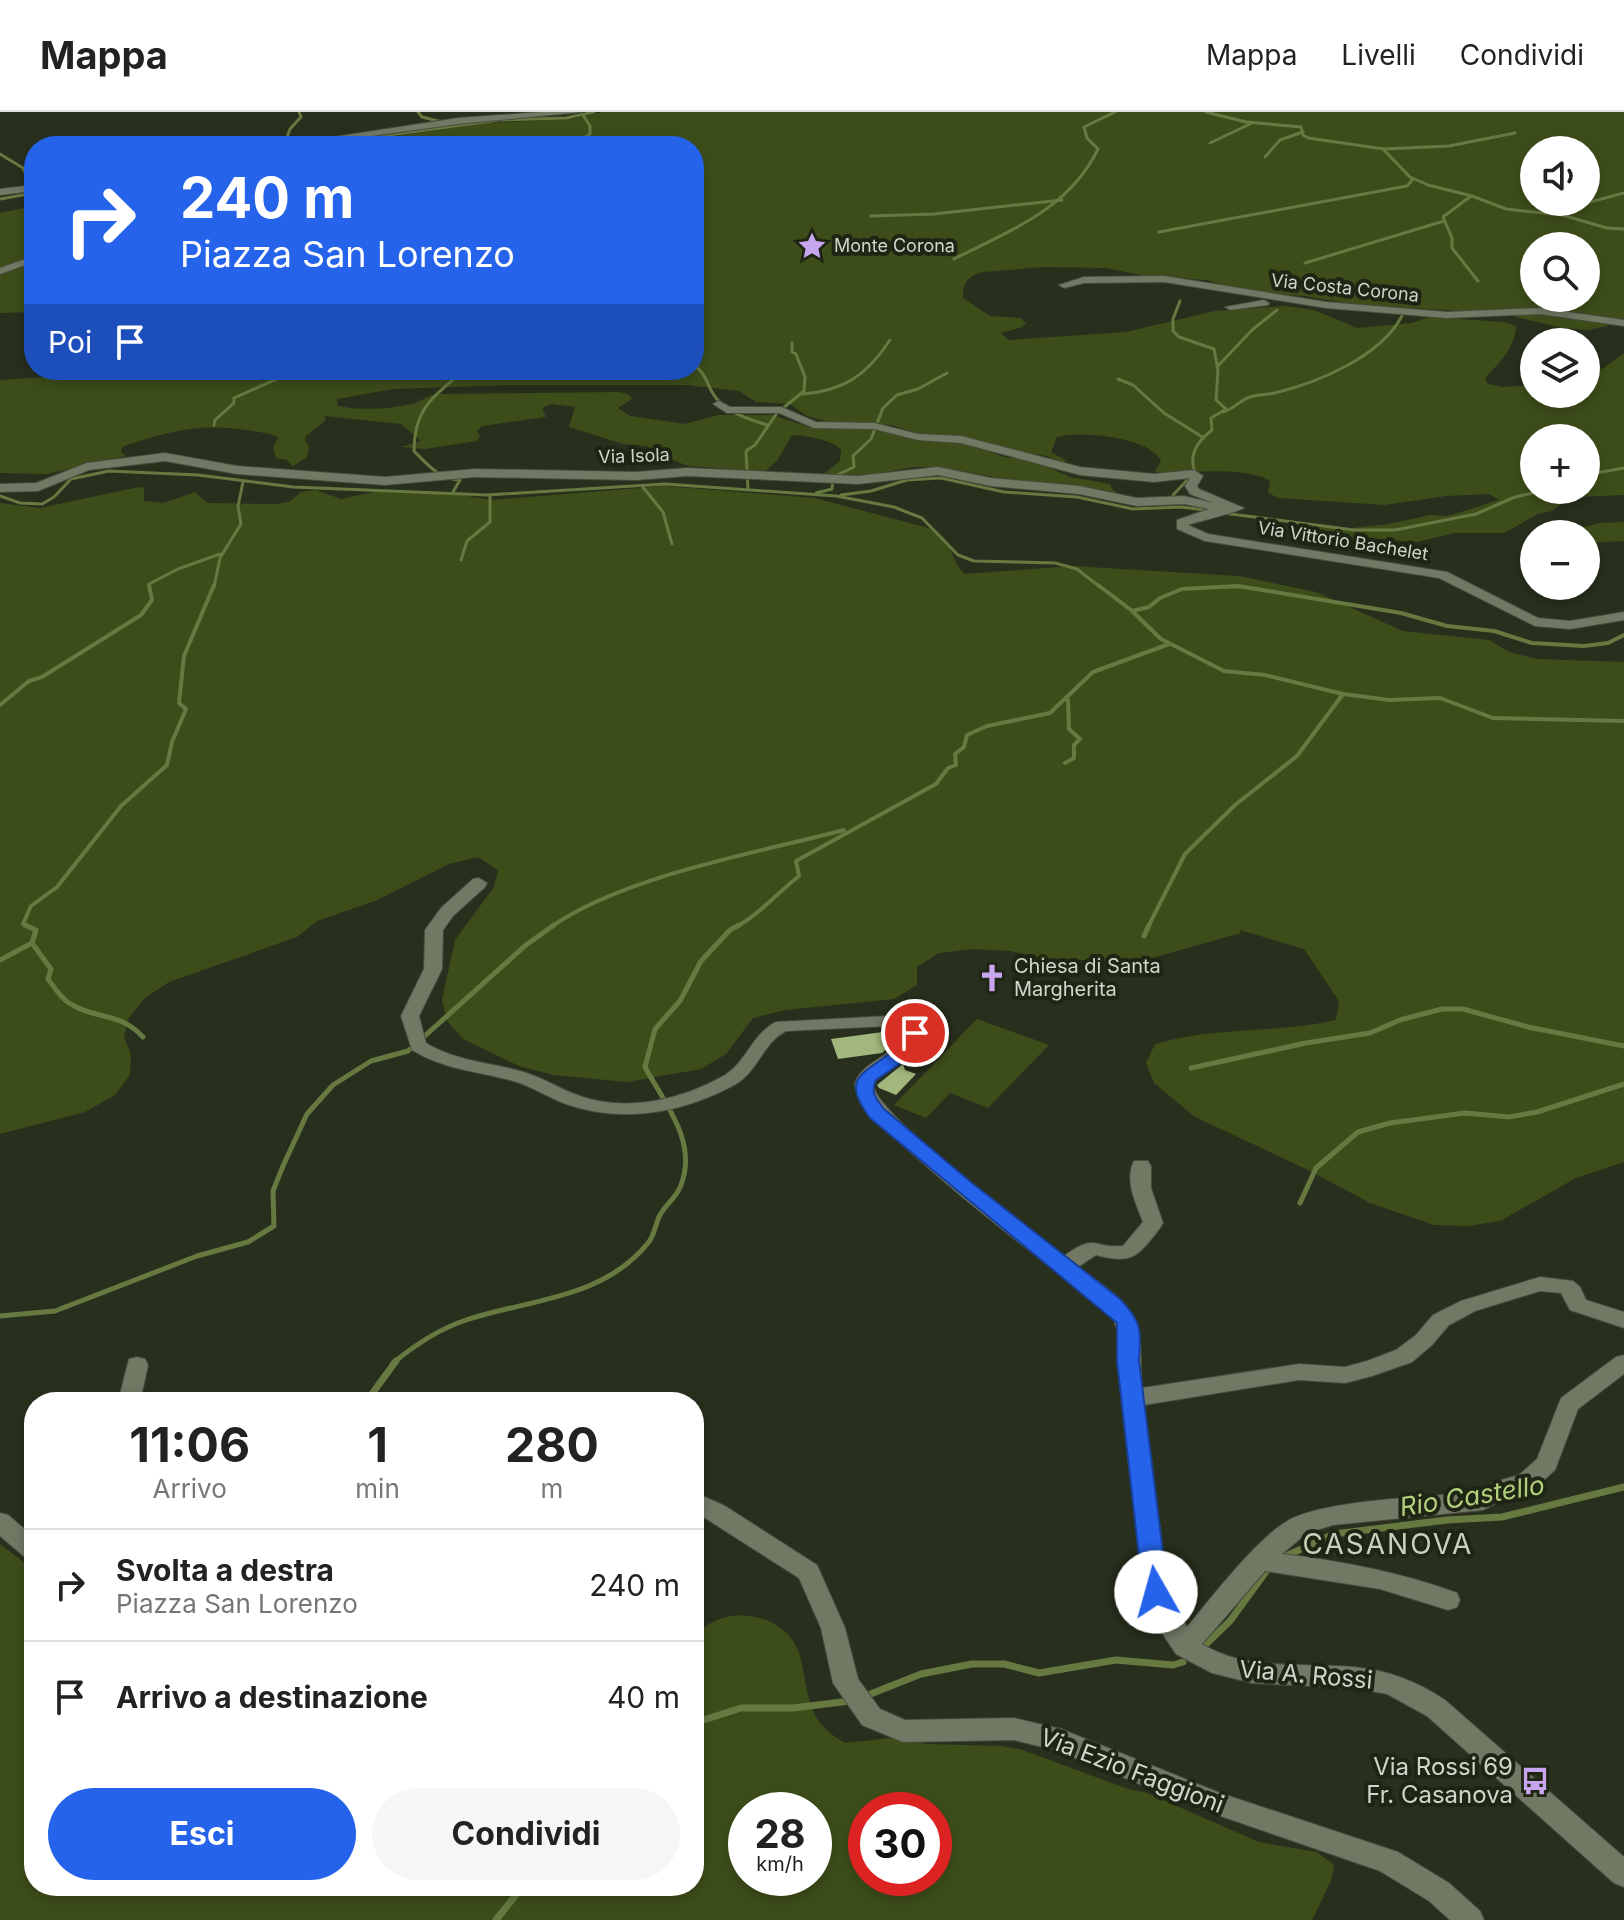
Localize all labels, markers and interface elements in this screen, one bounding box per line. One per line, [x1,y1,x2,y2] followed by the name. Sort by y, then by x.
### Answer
[40,32,168,78] text: Mappa
[1206,38,1297,72] text: Mappa
[1341,38,1416,72] text: Livelli
[1460,38,1584,72] text: Condividi
[1520,136,1600,600] map controls
[1520,136,1600,216] button: sound
[180,164,354,232] text: 240 m
[48,168,152,272] icon: right
[797,231,827,261] place icon: Monte Corona
[180,232,515,276] text: Piazza San Lorenzo
[1520,232,1600,312] button: search
[834,235,955,256] place label: Monte Corona
[1270,269,1420,306] street label: Via Costa Corona
[108,320,152,364] icon: arrive
[48,324,92,360] text: Poi
[1520,328,1600,408] button: layers
[1520,424,1600,504] button: +
[598,444,670,467] street label: Via Isola
[1256,517,1430,564] street label: Via Vittorio Bachelet
[1520,520,1600,600] button: −
[1014,954,1161,1001] place label: Chiesa di Santa Margherita
[977,963,1007,993] church icon: Chiesa di Santa Margherita
[881,999,949,1067] pin
[893,1011,937,1055] icon: arrive
[129,1415,250,1474] text: 11:06
[367,1415,388,1474] text: 1
[505,1415,599,1474] text: 280
[1397,1469,1546,1522] water label: Rio Castello
[153,1473,227,1504] text: Arrivo
[355,1473,400,1504] text: min
[541,1473,563,1504] text: m
[1303,1527,1473,1561] district label: CASANOVA
[1114,1550,1198,1634] position arrow
[116,1552,334,1588] text: Svolta a destra
[48,1563,92,1607] icon: right
[589,1567,680,1603] text: 240 m
[116,1588,358,1619] text: Piazza San Lorenzo
[1238,1654,1374,1695] street label: Via A. Rossi
[48,1675,92,1719] icon: arrive
[116,1679,428,1715] text: Arrivo a destinazione
[607,1679,680,1715] text: 40 m
[1036,1722,1228,1819] street label: Via Ezio Faggioni
[1366,1752,1513,1809] place label: Via Rossi 69 Fr. Casanova
[1520,1766,1550,1796] bus stop icon: Via Rossi 69 Fr. Casanova
[48,1788,356,1880] button: Esci
[372,1788,680,1880] button: Condividi
[848,1792,952,1896] speed limit sign: 30
[754,1809,806,1858] text: 28
[756,1852,804,1876] text: km/h

